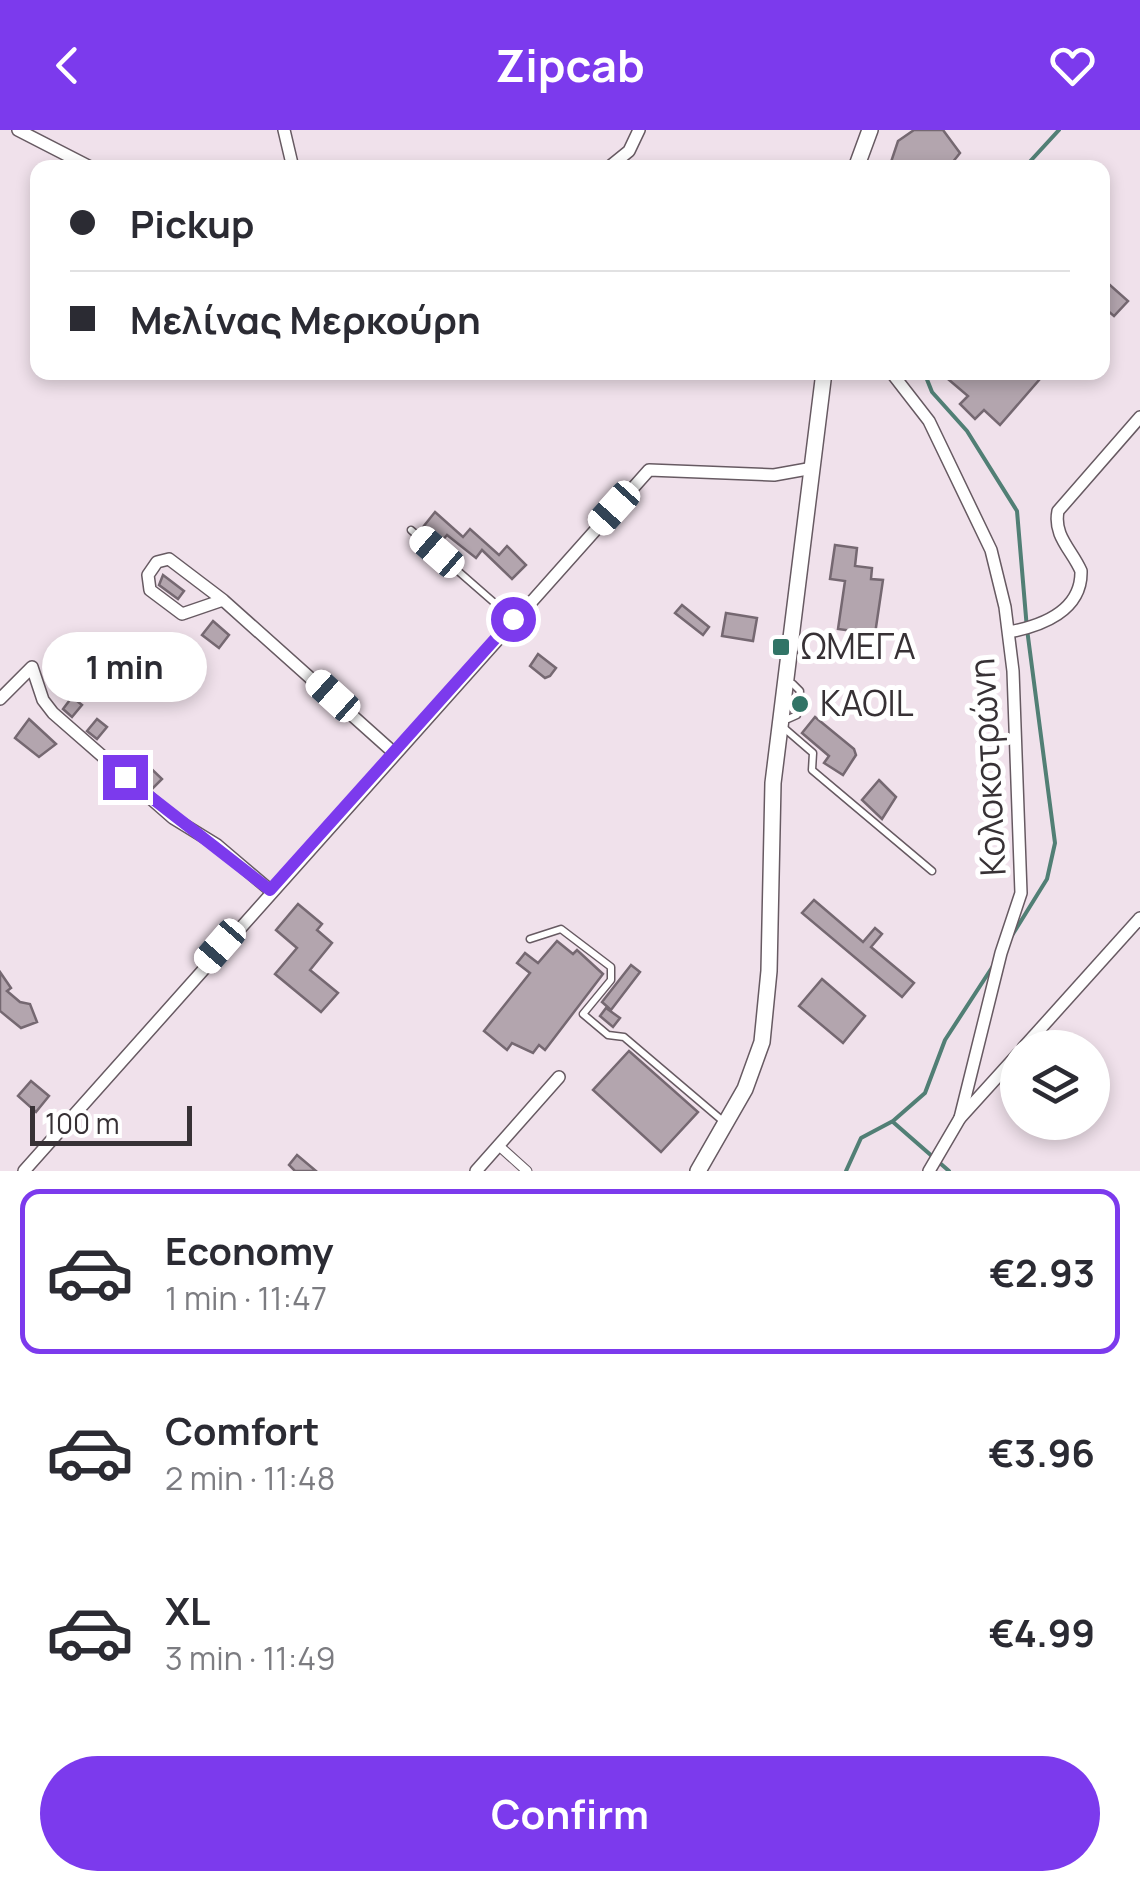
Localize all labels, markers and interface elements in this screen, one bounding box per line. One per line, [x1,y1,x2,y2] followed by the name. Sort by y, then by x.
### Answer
[495,34,645,96] text: Zipcab
[40,38,95,93] icon: back
[1045,38,1100,93] icon: heart
[130,197,254,249] text: Pickup
[130,293,481,345] text: Μελίνας Μερκούρη
[583,476,645,540] car
[405,521,469,583] car
[491,597,536,642] route start
[801,622,916,670] place label: ΩΜΕΓΑ
[42,632,208,702] callout: 1 min
[770,636,792,658] marker: ΩΜΕΓΑ
[85,645,164,689] text: 1 min
[957,657,1017,877] street label: Κολοκοτρώνη
[301,665,365,727] car
[820,679,914,727] place label: KAOIL
[789,693,811,715] marker: KAOIL
[103,755,148,800] route end
[189,914,251,978] car
[1000,1030,1110,1140] map controls
[1000,1030,1110,1140] button: layers
[30,1101,192,1146] scale bar
[45,1104,119,1142] text: 100 m
[165,1224,334,1276] text: Economy
[45,1227,135,1317] icon: car
[989,1246,1095,1298] text: €2.93
[165,1276,327,1320] text: 1 min · 11:47
[165,1404,319,1456] text: Comfort
[45,1407,135,1497] icon: car
[988,1426,1095,1478] text: €3.96
[165,1456,335,1500] text: 2 min · 11:48
[165,1584,210,1636] text: XL
[45,1587,135,1677] icon: car
[989,1606,1095,1658] text: €4.99
[165,1636,336,1680] text: 3 min · 11:49
[40,1756,1100,1871] button: Confirm

